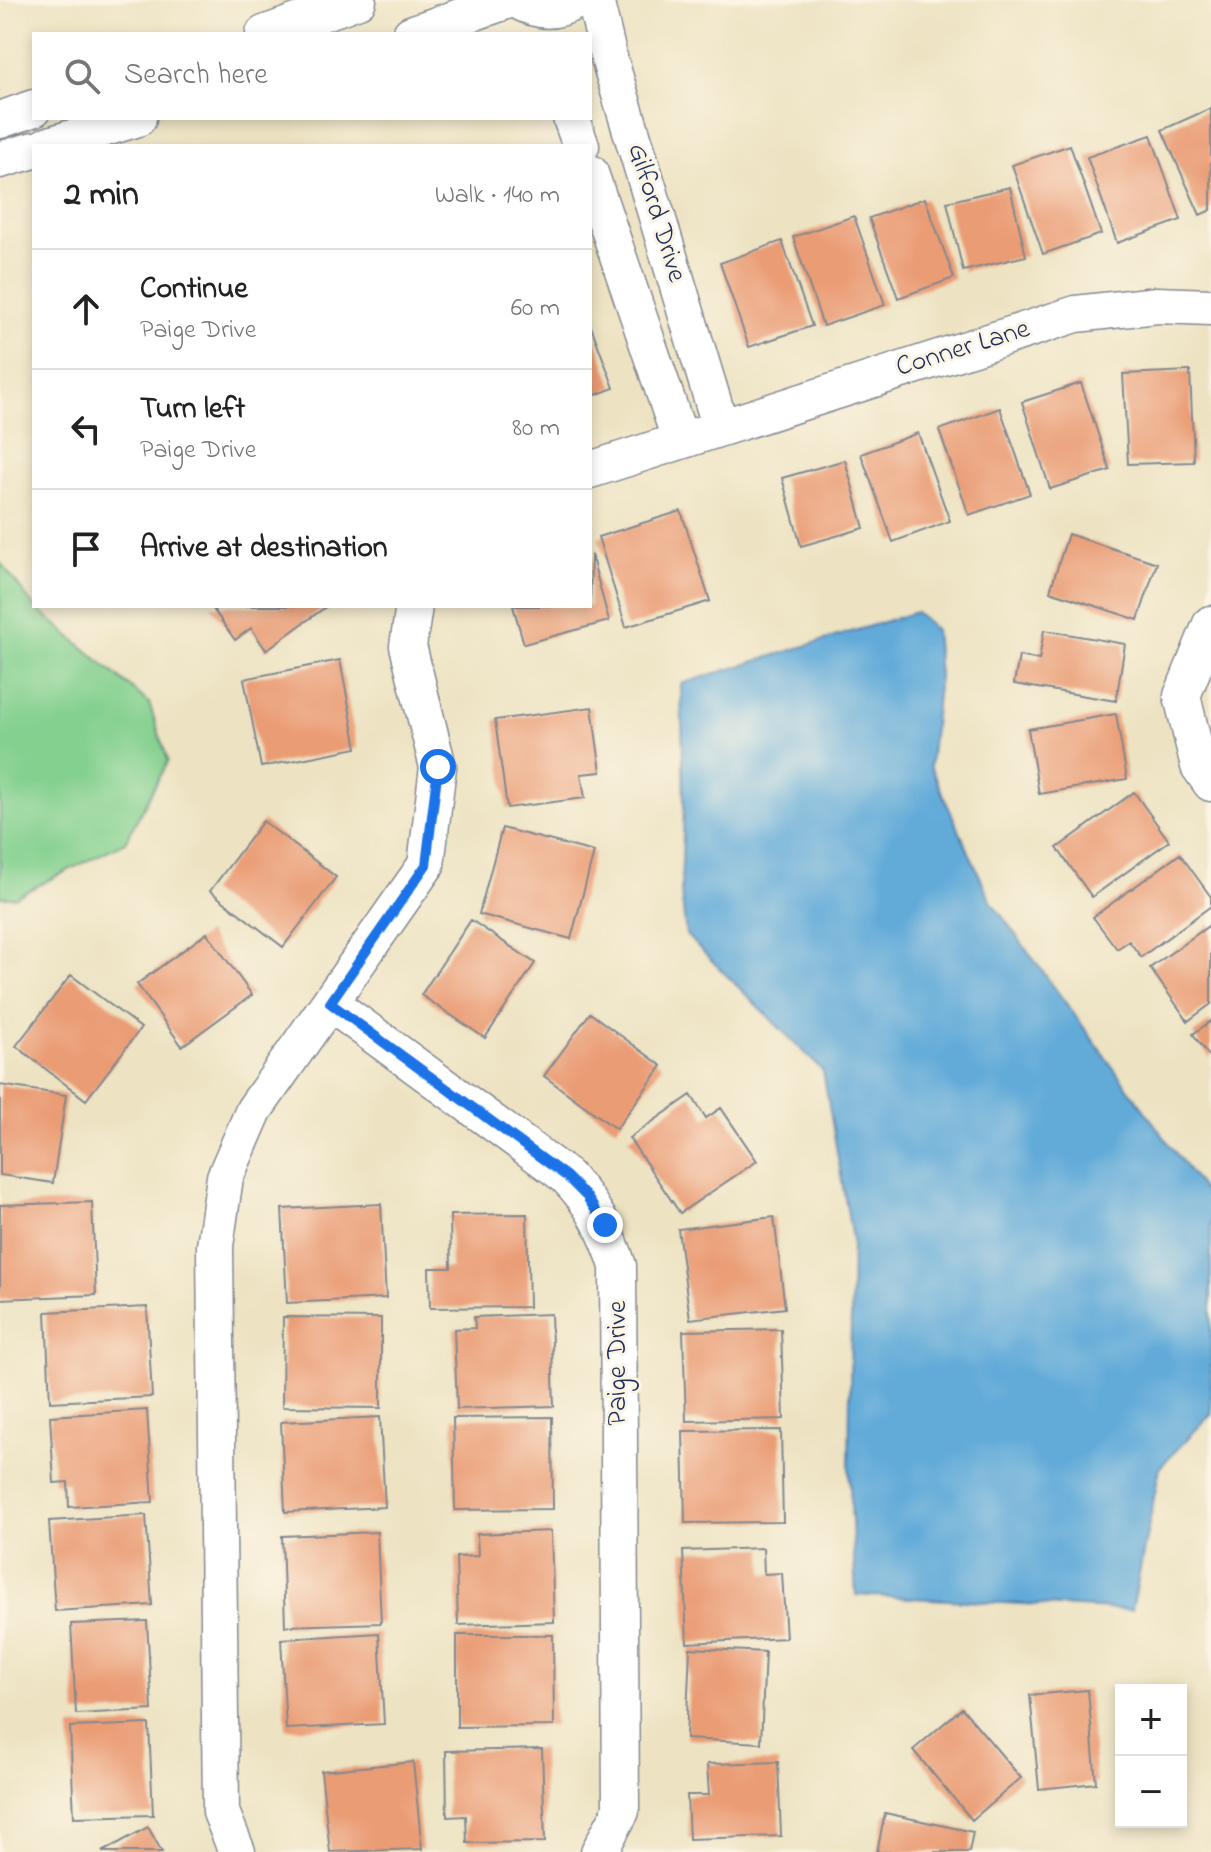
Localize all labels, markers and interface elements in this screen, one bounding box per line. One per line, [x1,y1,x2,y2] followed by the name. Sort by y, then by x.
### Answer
[32,32,592,120] search box
[60,54,104,98] icon: search
[124,54,268,98] text: Search here
[615,139,697,288] street label: Gilford Drive
[64,171,139,221] text: 2 min
[435,177,560,215] text: Walk · 140 m
[140,268,248,312] text: Continue
[64,287,108,331] icon: ahead
[511,290,560,328] text: 60 m
[891,309,1035,389] street label: Conner Lane
[140,312,256,350] text: Paige Drive
[140,388,245,432] text: Turn left
[64,407,108,451] icon: left
[512,410,560,448] text: 80 m
[140,432,256,470] text: Paige Drive
[64,527,108,571] icon: arrive
[140,527,388,571] text: Arrive at destination
[420,749,456,785] route start
[587,1207,623,1243] route end
[598,1300,639,1426] street label: Paige Drive
[1115,1684,1187,1828] map controls
[1115,1684,1187,1756] button: +
[1115,1756,1187,1828] button: −

